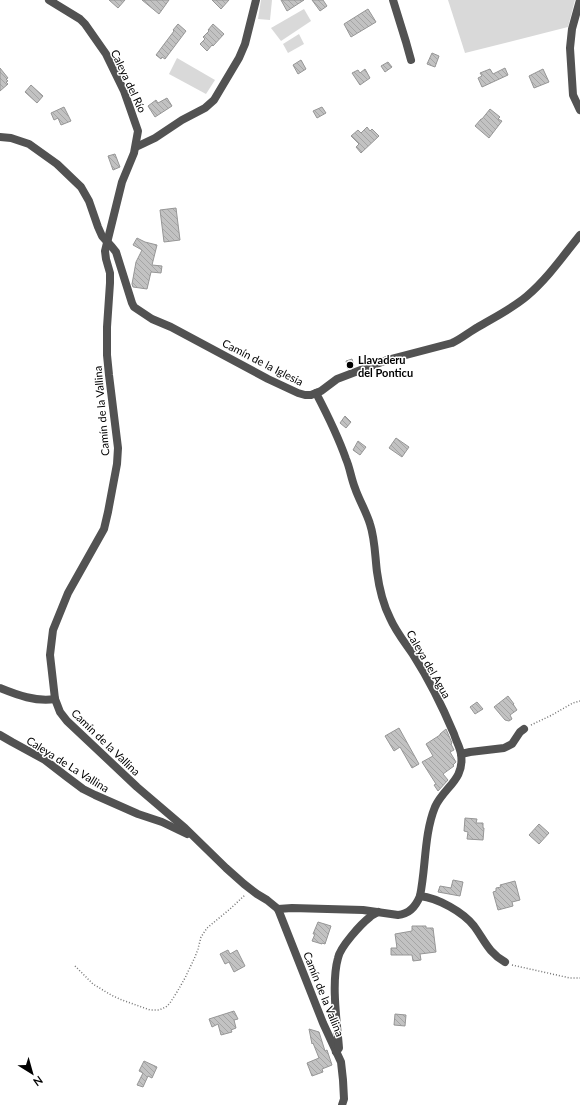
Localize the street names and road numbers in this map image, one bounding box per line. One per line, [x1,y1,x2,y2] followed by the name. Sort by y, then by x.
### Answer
[109,47,149,115] street label: Caleya del Río
[220,336,306,388] street label: Camín de la Iglesia
[91,365,111,457] street label: Camín de la Vallina
[404,628,454,700] street label: Caleya del Agua
[69,706,143,778] street label: Camín de la Vallina
[24,733,112,795] street label: Caleya de La Vallina
[301,950,347,1038] street label: Camín de la Vallina

